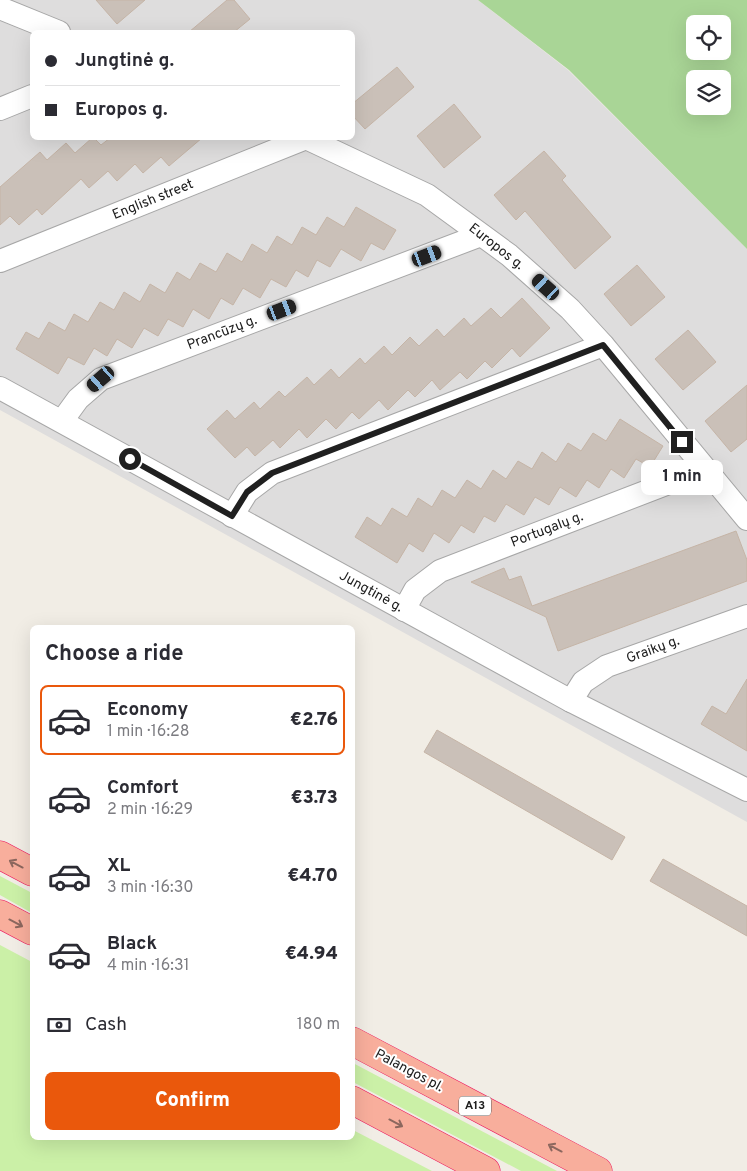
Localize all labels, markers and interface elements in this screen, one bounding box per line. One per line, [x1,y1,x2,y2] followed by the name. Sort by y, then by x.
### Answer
[686,15,731,115] map controls
[686,15,731,60] button: locate
[75,49,174,73] text: Jungtinė g.
[686,70,731,115] button: layers
[75,98,168,122] text: Europos g.
[110,176,196,224] street label: English street
[465,220,527,274] street label: Europos g.
[410,244,443,268] car
[529,271,562,303] car
[265,298,298,322] car
[185,312,259,354] street label: Prancūzų g.
[84,363,117,395] car
[671,431,693,453] route end
[119,448,141,470] route start
[641,460,723,494] callout: 1 min
[662,467,702,487] text: 1 min
[508,508,586,552] street label: Portugalų g.
[336,568,406,616] street label: Jungtinė g.
[624,633,682,667] street label: Graikų g.
[45,641,183,668] text: Choose a ride
[47,698,92,743] icon: car
[107,698,188,722] text: Economy
[290,708,338,732] text: €2.76
[107,722,190,742] text: 1 min · 16:28
[47,776,92,821] icon: car
[107,776,179,800] text: Comfort
[290,786,338,810] text: €3.73
[107,800,193,820] text: 2 min · 16:29
[47,854,92,899] icon: car
[107,854,130,878] text: XL
[9,859,24,869] one-way arrow
[287,864,338,888] text: €4.70
[107,878,193,898] text: 3 min · 16:30
[9,918,24,928] one-way arrow
[47,932,92,977] icon: car
[107,932,157,956] text: Black
[285,942,338,966] text: €4.94
[107,956,190,976] text: 4 min · 16:31
[45,1011,73,1039] icon: cash
[85,1013,127,1037] text: Cash
[297,1015,340,1035] text: 180 m
[372,1046,446,1096] street label: Palangos pl.
[45,1072,340,1130] button: Confirm
[459,1096,491,1116] road number: A13
[388,1118,403,1128] one-way arrow
[548,1143,563,1152] one-way arrow

